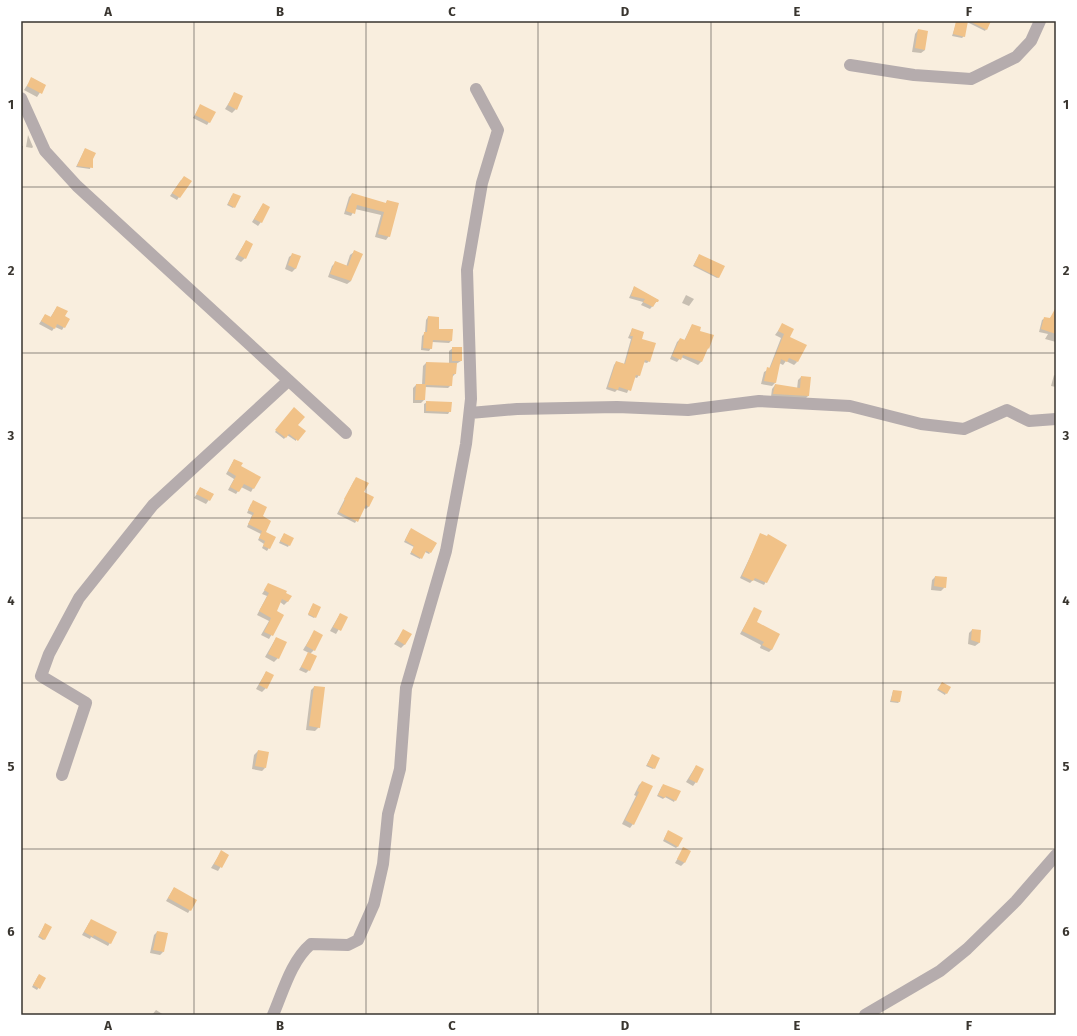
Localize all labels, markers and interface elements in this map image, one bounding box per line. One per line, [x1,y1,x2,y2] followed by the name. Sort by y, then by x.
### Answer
[103,4,112,19] text: A
[276,4,284,19] text: B
[448,4,456,19] text: C
[621,4,630,19] text: D
[794,4,801,19] text: E
[966,4,973,19] text: F
[8,97,14,112] text: 1
[1063,97,1069,112] text: 1
[8,263,15,278] text: 2
[1063,263,1070,278] text: 2
[7,428,15,443] text: 3
[1062,428,1070,443] text: 3
[7,593,15,608] text: 4
[1062,593,1070,608] text: 4
[8,759,15,774] text: 5
[1063,759,1070,774] text: 5
[7,924,15,939] text: 6
[1062,924,1070,939] text: 6
[103,1018,112,1033] text: A
[276,1018,284,1033] text: B
[448,1018,456,1033] text: C
[621,1018,630,1033] text: D
[794,1018,801,1033] text: E
[966,1018,973,1033] text: F

